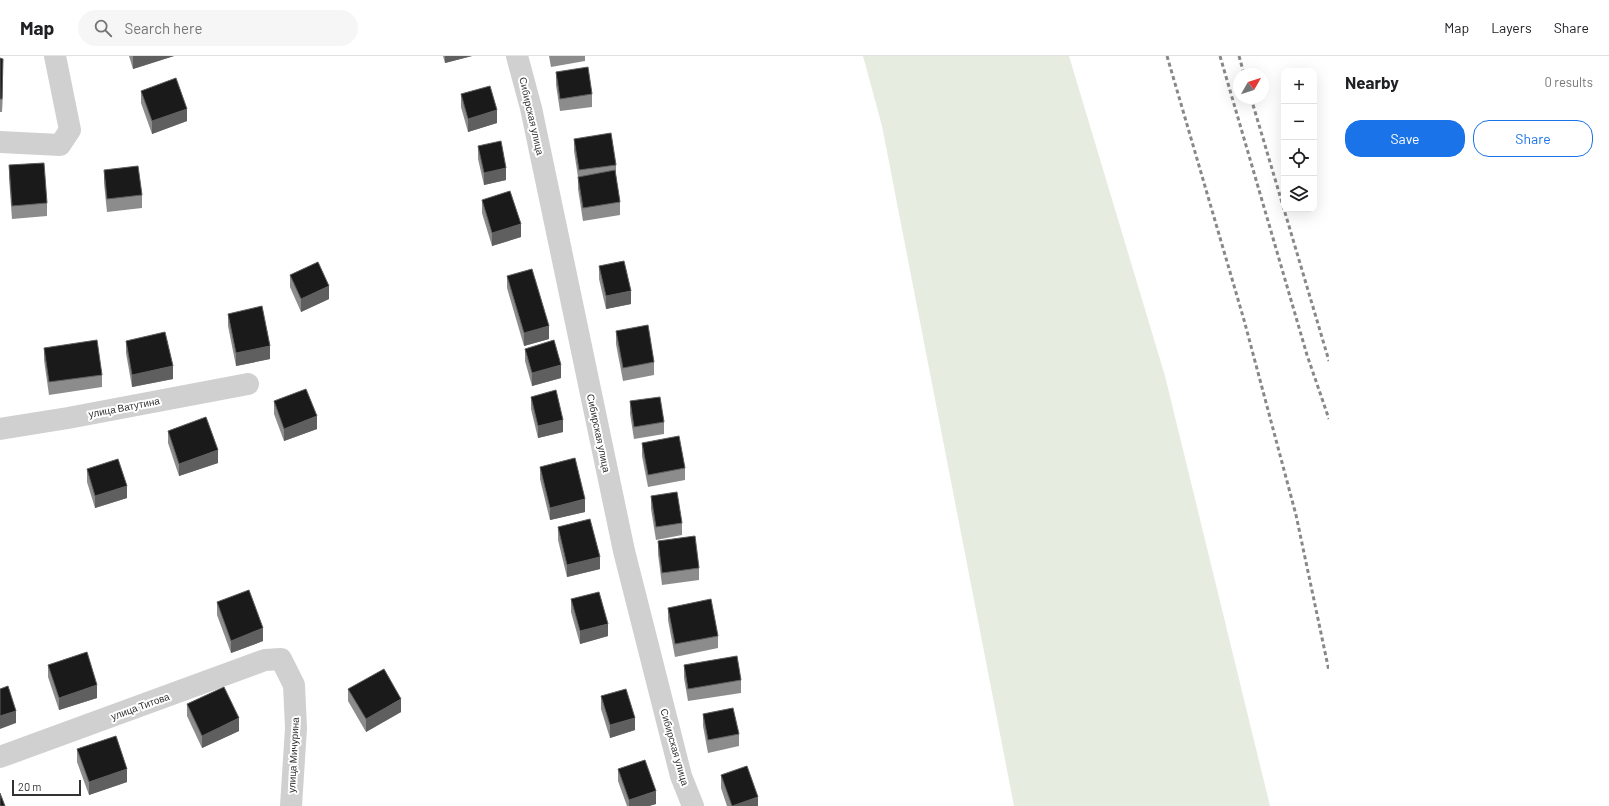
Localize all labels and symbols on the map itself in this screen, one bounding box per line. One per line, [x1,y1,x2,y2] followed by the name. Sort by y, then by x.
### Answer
[1233,68,1269,104] north arrow
[517,76,547,157] street label: Сибирская улица
[585,393,613,474] street label: Сибирская улица
[87,394,161,420] street label: улица Ватутина
[109,690,171,722] street label: улица Титова
[658,707,692,787] street label: Сибирская улица
[285,716,301,793] street label: улица Мичурина
[12,778,81,797] scale bar

